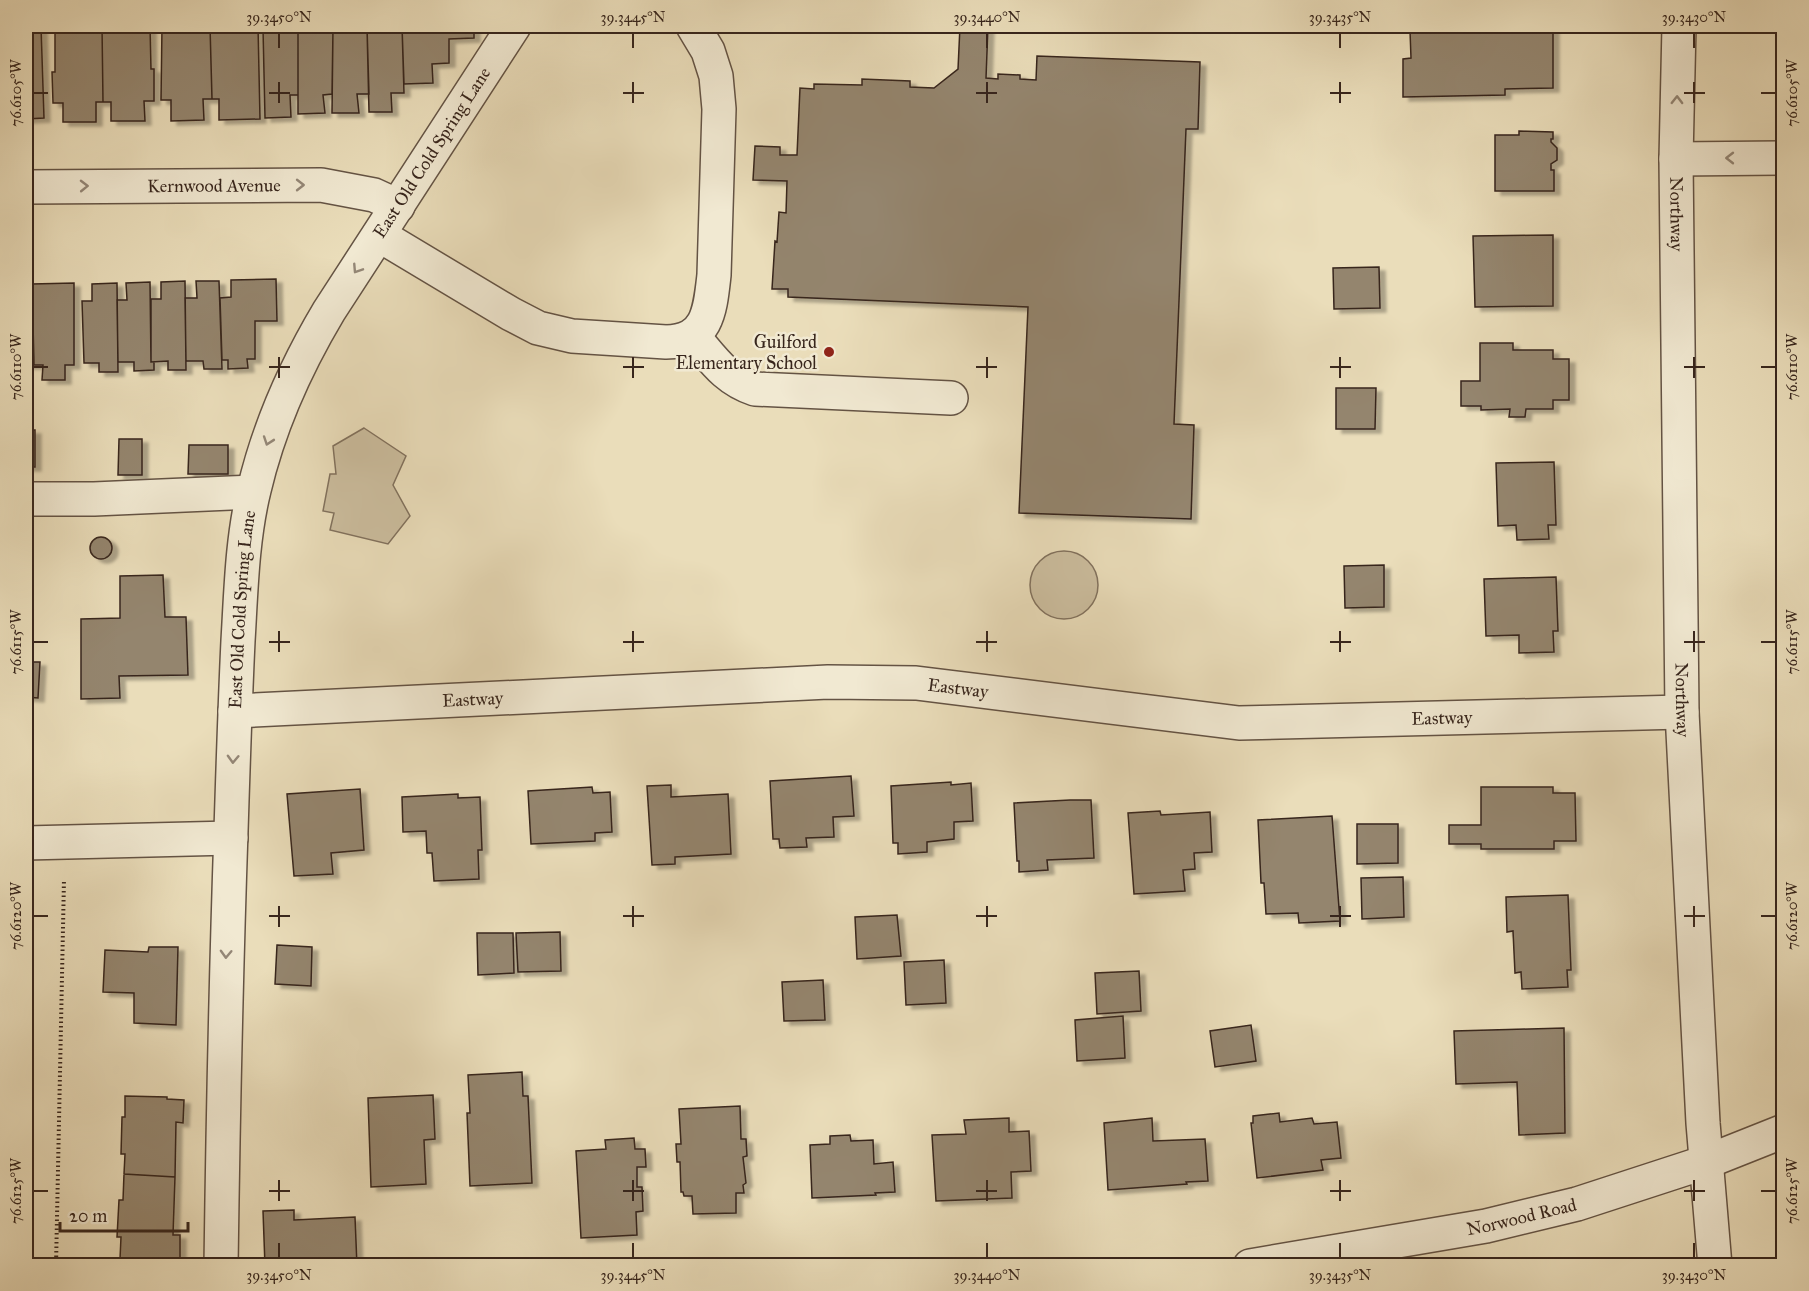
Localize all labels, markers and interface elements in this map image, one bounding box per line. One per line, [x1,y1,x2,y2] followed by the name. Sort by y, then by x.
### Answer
[246,8,312,26] text: 39.3450°N
[600,8,666,26] text: 39.3445°N
[954,8,1021,26] text: 39.3440°N
[1309,8,1372,26] text: 39.3435°N
[1662,8,1726,26] text: 39.3430°N
[7,58,25,127] text: 76.6105°W
[1783,58,1801,127] text: 76.6105°W
[368,63,495,242] street label: East Old Cold Spring Lane
[1671,96,1683,105] one-way arrow
[1725,152,1734,164] one-way arrow
[147,174,281,197] street label: Kernwood Avenue
[1665,177,1688,252] street label: Northway
[79,179,88,192] one-way arrow
[295,179,304,191] one-way arrow
[353,262,364,273] one-way arrow
[675,331,817,374] place label: Guilford Elementary School
[7,333,25,400] text: 76.6110°W
[1783,333,1801,400] text: 76.6110°W
[822,345,836,359] marker: Guilford Elementary School
[263,435,276,446] one-way arrow
[224,508,260,709] street label: East Old Cold Spring Lane
[7,609,25,674] text: 76.6115°W
[1783,609,1801,674] text: 76.6115°W
[1670,662,1694,738] street label: Northway
[926,674,990,703] street label: Eastway
[442,687,504,712] street label: Eastway
[1411,706,1473,730] street label: Eastway
[227,755,240,764] one-way arrow
[7,881,25,950] text: 76.6120°W
[1783,881,1801,950] text: 76.6120°W
[220,950,233,959] one-way arrow
[7,1157,25,1224] text: 76.6125°W
[1783,1157,1801,1224] text: 76.6125°W
[1465,1193,1579,1240] street label: Norwood Road
[60,1195,188,1233] scale bar
[69,1205,107,1227] text: 20 m
[246,1266,312,1284] text: 39.3450°N
[600,1266,666,1284] text: 39.3445°N
[954,1266,1021,1284] text: 39.3440°N
[1309,1266,1372,1284] text: 39.3435°N
[1662,1266,1726,1284] text: 39.3430°N

